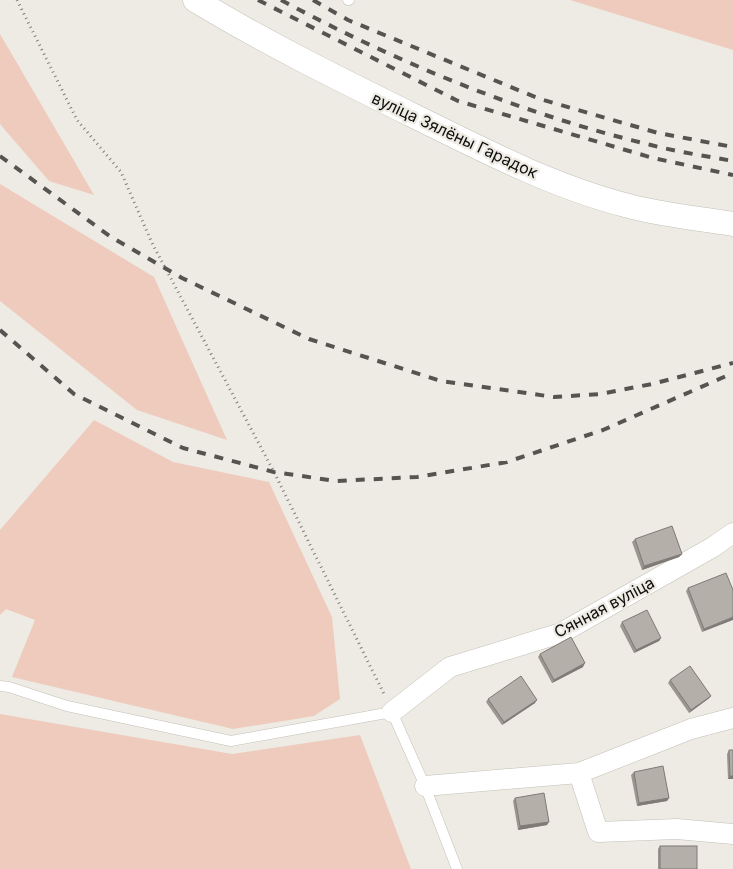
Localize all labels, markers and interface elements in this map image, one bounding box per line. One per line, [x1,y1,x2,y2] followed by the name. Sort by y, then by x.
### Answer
[369,88,541,182] street label: вуліца Зялёны Гарадок
[550,572,658,642] street label: Сянная вуліца

